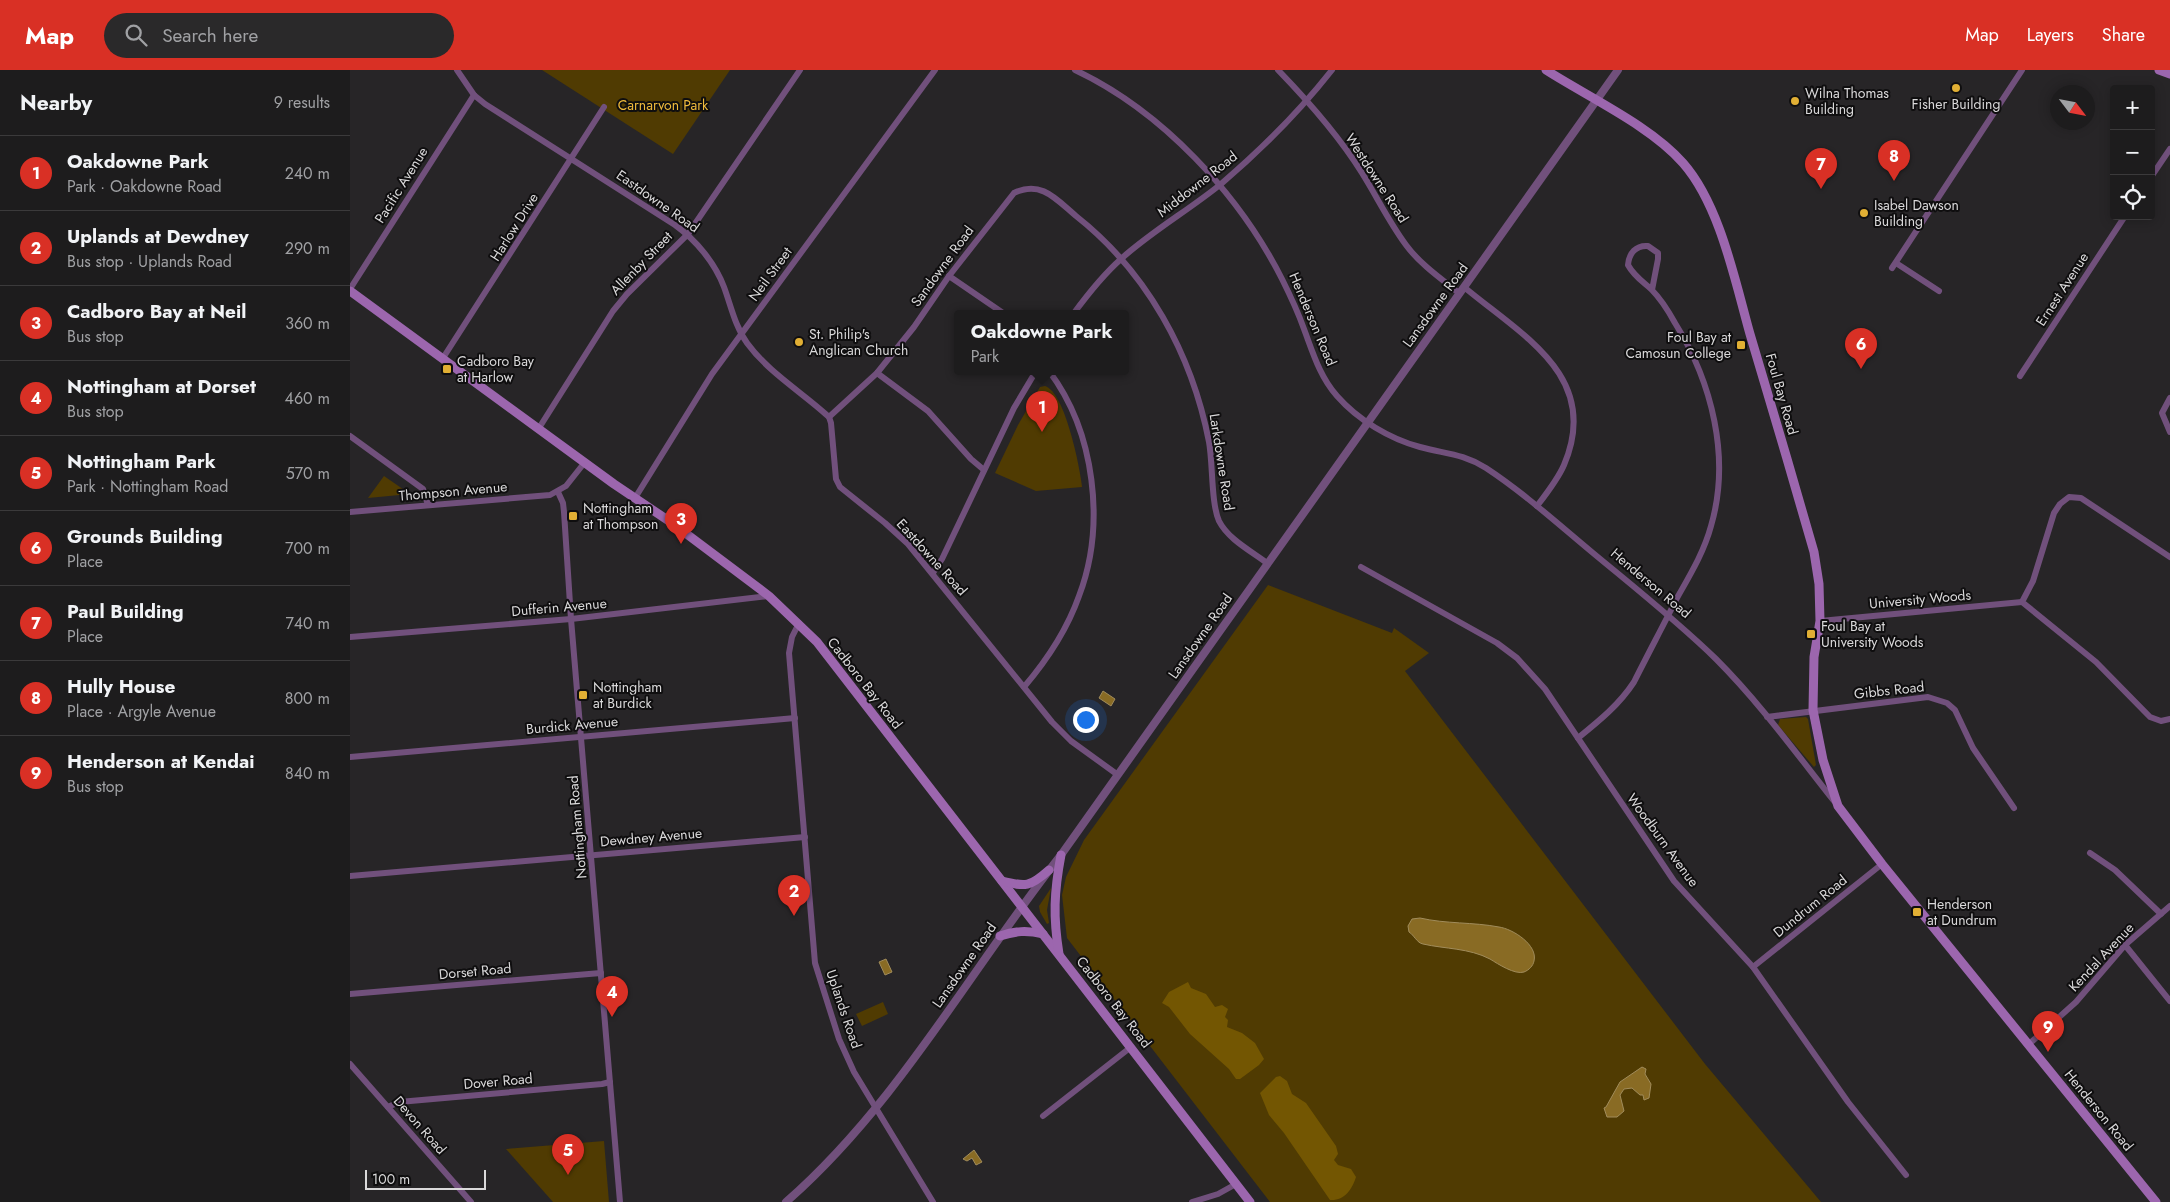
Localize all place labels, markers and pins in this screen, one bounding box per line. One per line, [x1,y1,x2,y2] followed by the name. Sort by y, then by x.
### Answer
[1950,82,1962,94] marker: Fisher Building
[1805,83,1889,119] place label: Wilna Thomas Building
[1912,94,2000,114] place label: Fisher Building
[1789,95,1801,107] marker: Wilna Thomas Building
[1878,140,1910,181] pin: 8
[1805,148,1837,189] pin: 7
[1874,195,1959,231] place label: Isabel Dawson Building
[1858,207,1870,219] marker: Isabel Dawson Building
[809,324,908,360] place label: St. Philip's Anglican Church
[1625,327,1732,363] place label: Foul Bay at Camosun College
[1845,328,1877,369] pin: 6
[793,336,805,348] marker: St. Philip's Anglican Church
[1735,339,1747,351] marker: Foul Bay at Camosun College
[457,351,535,387] place label: Cadboro Bay at Harlow
[441,363,453,375] marker: Cadboro Bay at Harlow
[1026,391,1058,432] pin: 1
[583,498,658,534] place label: Nottingham at Thompson
[665,503,697,544] pin: 3
[567,510,579,522] marker: Nottingham at Thompson
[1821,616,1924,652] place label: Foul Bay at University Woods
[1805,628,1817,640] marker: Foul Bay at University Woods
[593,677,662,713] place label: Nottingham at Burdick
[577,689,589,701] marker: Nottingham at Burdick
[778,875,810,916] pin: 2
[1927,894,1997,930] place label: Henderson at Dundrum
[1911,906,1923,918] marker: Henderson at Dundrum
[596,976,628,1017] pin: 4
[2032,1011,2064,1052] pin: 9
[552,1134,584,1175] pin: 5

